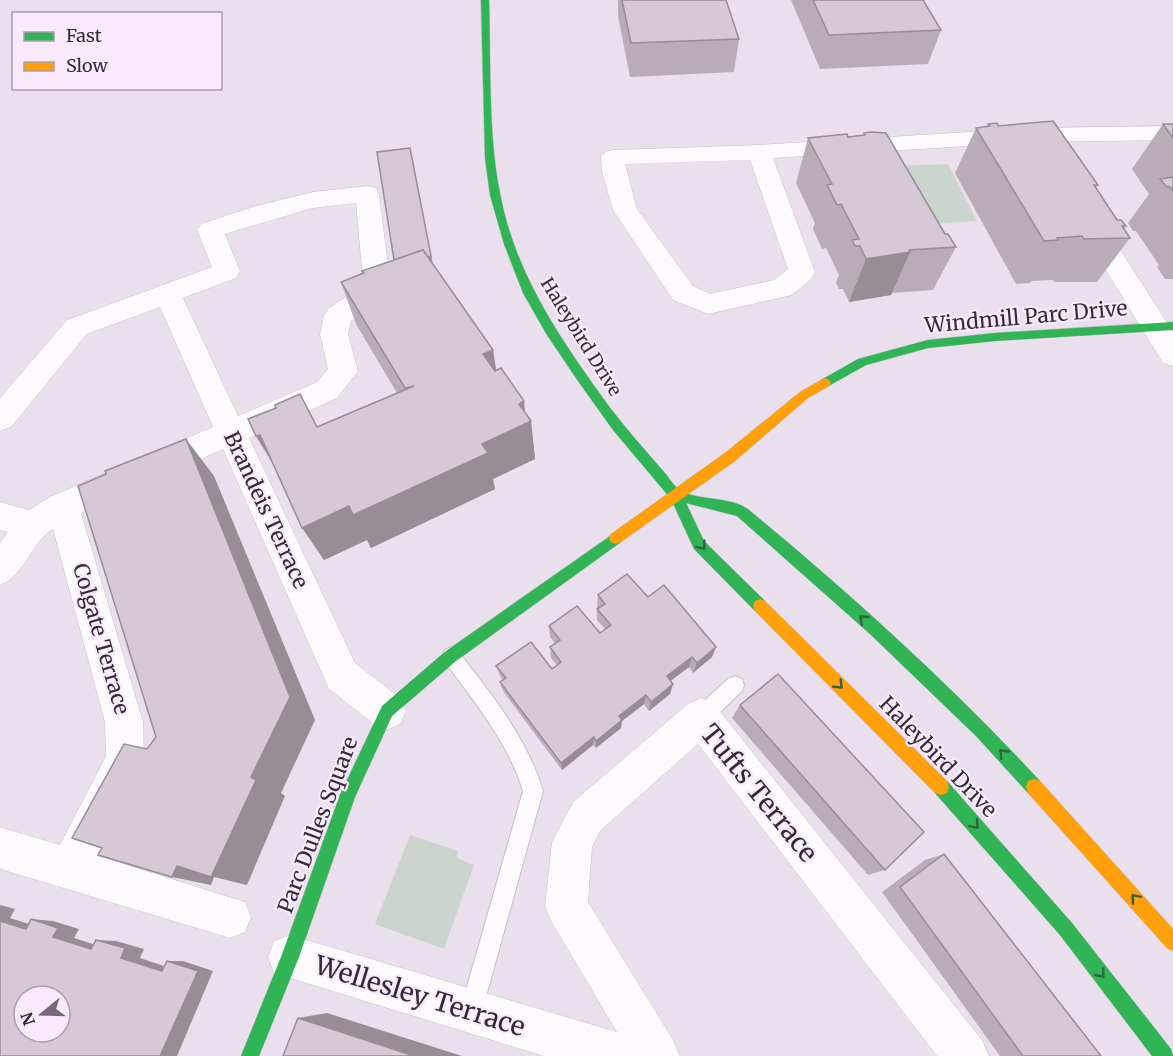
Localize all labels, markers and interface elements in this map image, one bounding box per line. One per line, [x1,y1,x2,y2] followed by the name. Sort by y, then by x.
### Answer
[12,12,222,90] legend
[66,24,102,47] text: Fast
[66,54,109,77] text: Slow
[536,273,627,400] street label: Haleybird Drive
[923,294,1128,339] street label: Windmill Parc Drive
[218,427,315,593] street label: Brandeis Terrace
[695,539,706,550] one-way arrow
[67,560,136,717] street label: Colgate Terrace
[858,615,869,626] one-way arrow
[832,677,843,688] one-way arrow
[874,690,1003,823] street label: Haleybird Drive
[694,717,825,868] street label: Tufts Terrace
[271,733,364,917] street label: Parc Dulles Square
[999,750,1010,760] one-way arrow
[968,818,979,829] one-way arrow
[1131,894,1142,905] one-way arrow
[310,948,529,1043] street label: Wellesley Terrace
[1093,967,1104,978] one-way arrow
[12,984,72,1044] north arrow
[16,1009,39,1028] text: N

